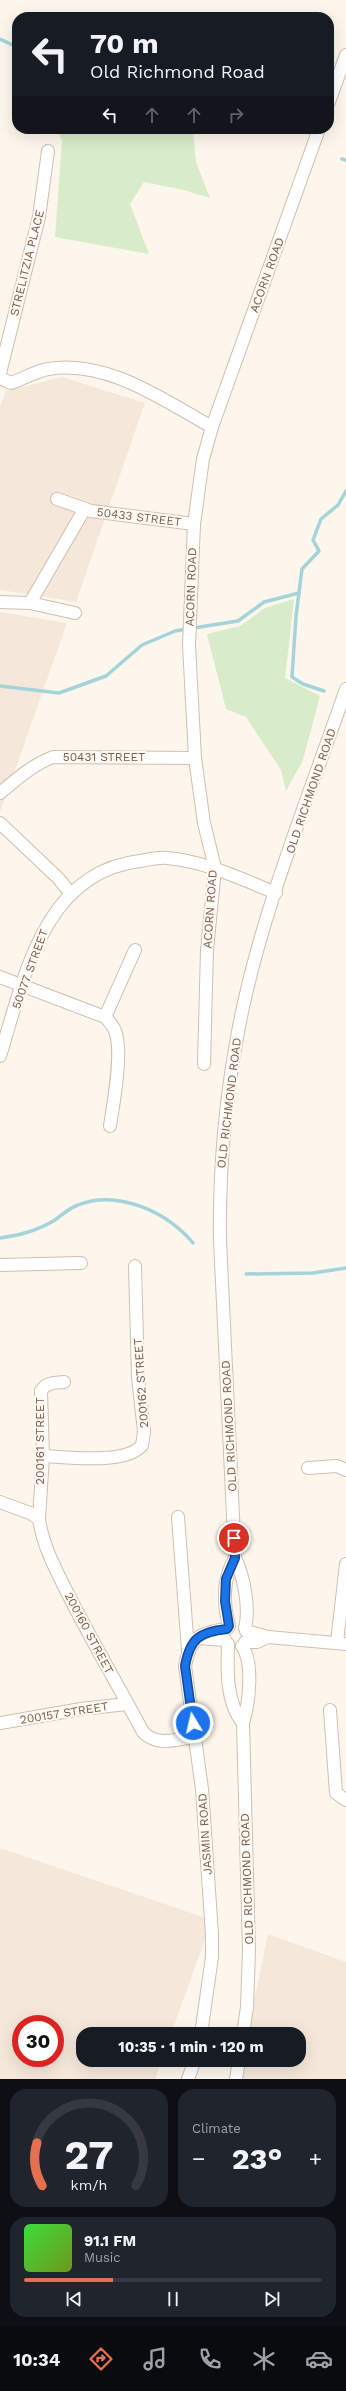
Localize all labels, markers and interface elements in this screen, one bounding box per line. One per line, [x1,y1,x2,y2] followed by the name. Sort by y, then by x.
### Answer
[90,27,159,60] text: 70 m
[24,28,76,80] icon: left
[90,61,265,82] text: Old Richmond Road
[99,104,121,126] icon: left
[141,104,163,126] icon: ahead
[183,104,205,126] icon: ahead
[225,104,247,126] icon: right
[7,208,47,318] street label: STRELITZIA PLACE
[247,236,287,314] street label: ACORN ROAD
[96,505,182,529] street label: 50433 STREET
[183,547,199,627] street label: ACORN ROAD
[283,727,339,855] street label: OLD RICHMOND ROAD
[63,750,145,764] street label: 50431 STREET
[200,869,220,949] street label: ACORN ROAD
[9,927,51,1011] street label: 50077 STREET
[214,1037,244,1169] street label: OLD RICHMOND ROAD
[131,1338,151,1428] street label: 200162 STREET
[219,1360,239,1492] street label: OLD RICHMOND ROAD
[33,1397,47,1485] street label: 200161 STREET
[217,1521,251,1555] pin
[223,1527,245,1549] icon: arrive
[62,1590,116,1676] street label: 200160 STREET
[19,1699,109,1727] street label: 200157 STREET
[172,1702,214,1744] position arrow
[195,1793,215,1875] street label: JASMIN ROAD
[238,1813,256,1945] street label: OLD RICHMOND ROAD
[12,2015,64,2067] speed limit sign: 30
[118,2038,264,2056] text: 10:35 · 1 min · 120 m
[192,2121,241,2136] text: Climate
[64,2130,114,2179] text: 27
[232,2141,282,2176] text: 23°
[192,2146,205,2171] text: −
[309,2146,322,2171] text: +
[71,2177,107,2193] text: km/h
[84,2232,136,2250] text: 91.1 FM
[84,2250,121,2265] text: Music
[63,2288,85,2310] icon: previous
[162,2288,184,2310] icon: pause
[261,2288,283,2310] icon: next
[87,2345,115,2373] icon: directions
[141,2345,169,2373] icon: music
[196,2345,224,2373] icon: phone
[250,2345,278,2373] icon: climate
[305,2345,333,2373] icon: car
[13,2349,60,2370] text: 10:34

